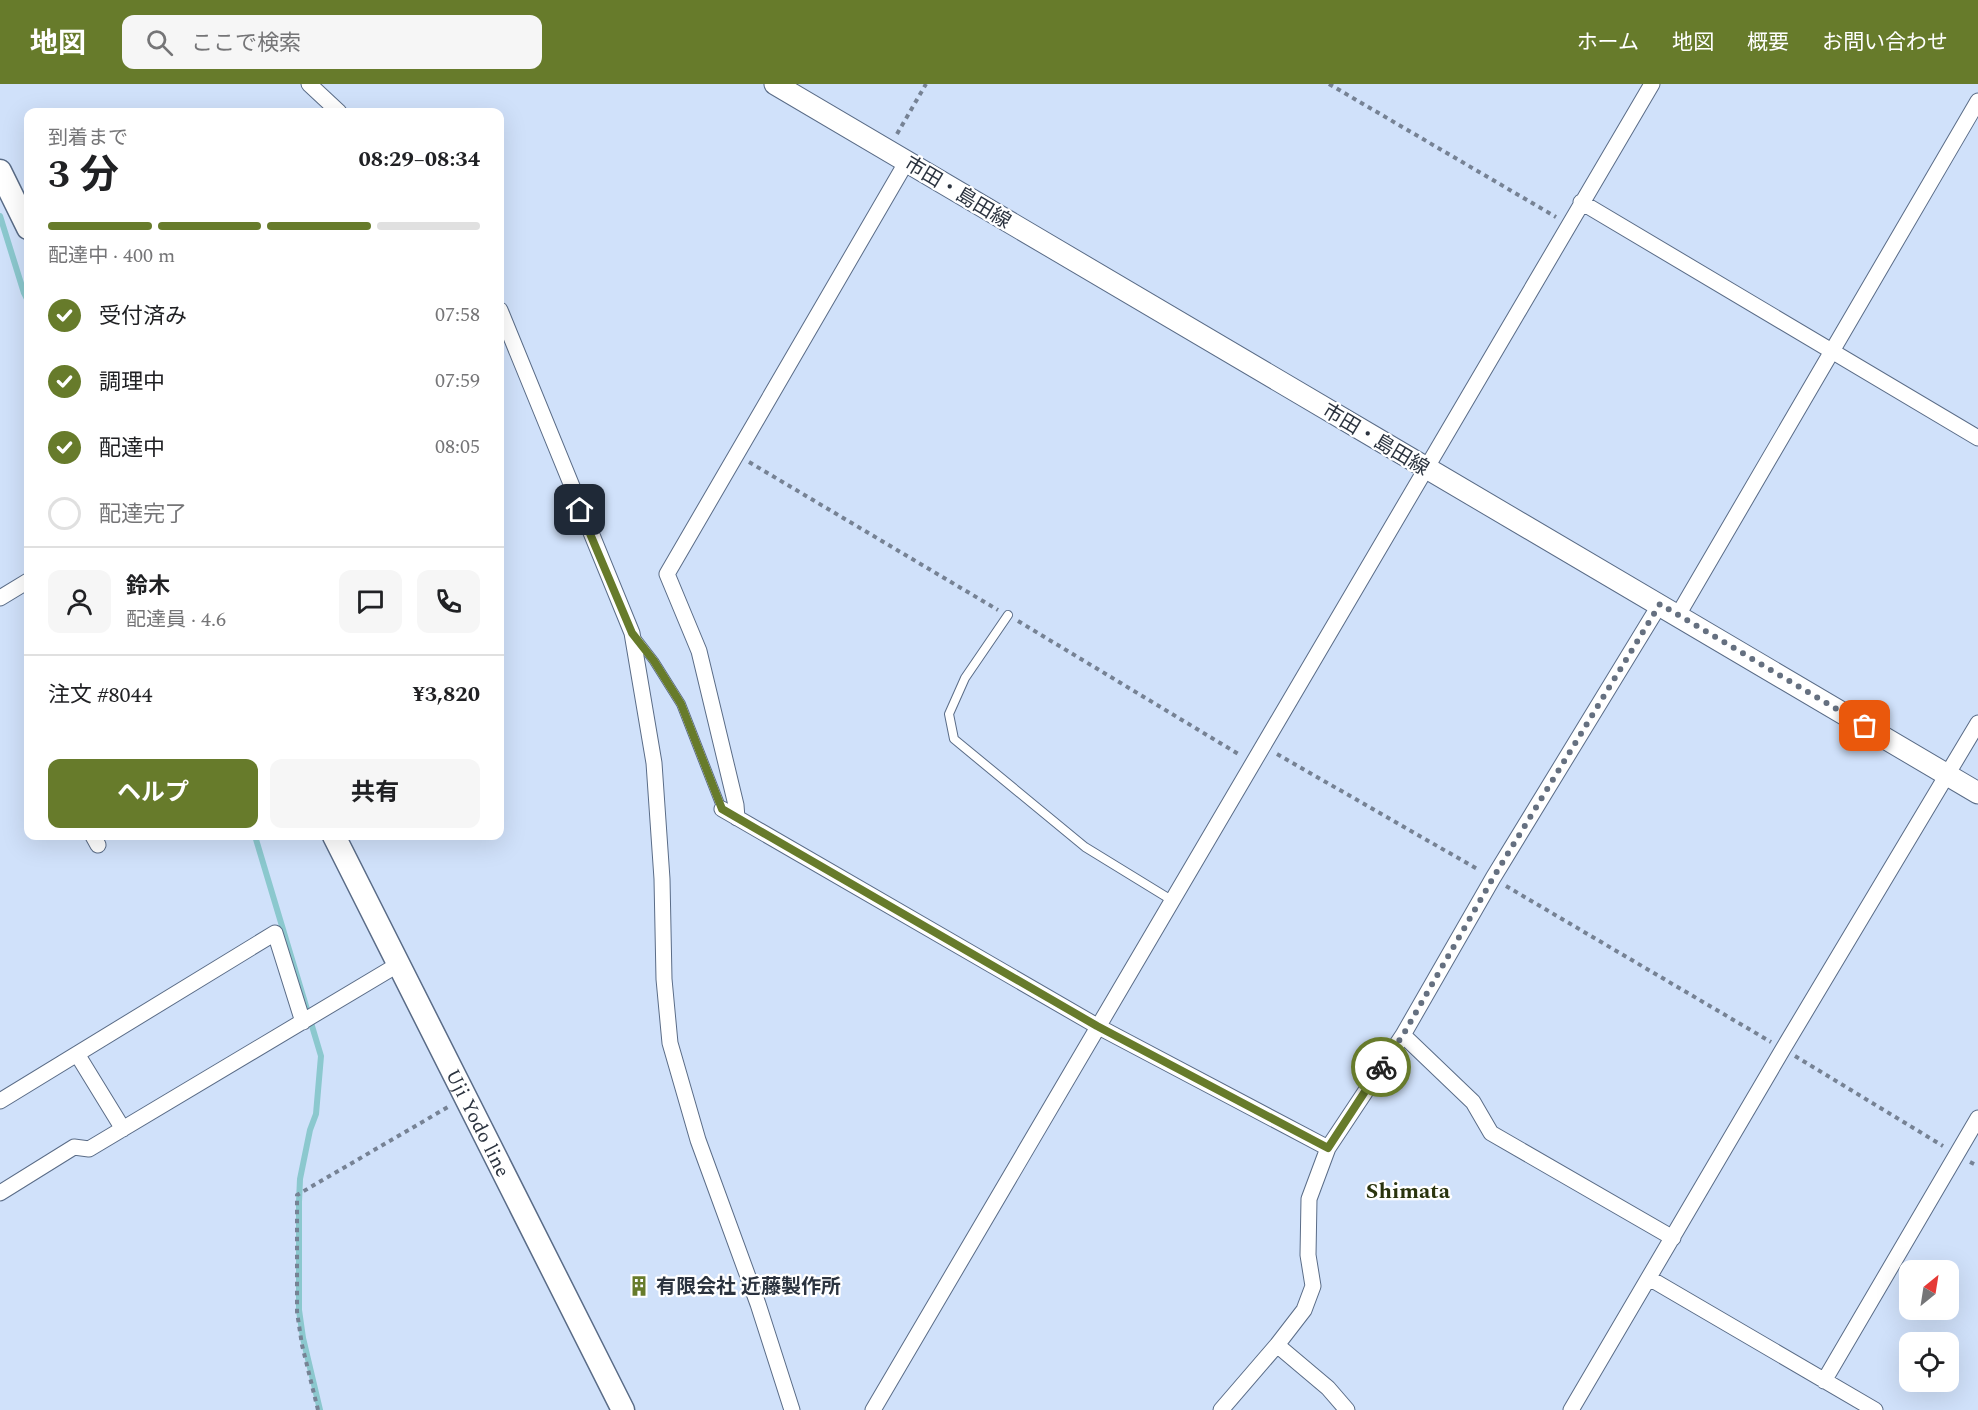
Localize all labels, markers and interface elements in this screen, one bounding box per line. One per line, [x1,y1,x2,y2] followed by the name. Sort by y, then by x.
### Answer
[122,15,542,69] search box
[30,22,86,65] text: 地図
[143,26,176,59] icon: search
[191,27,301,60] text: ここで検索
[1577,27,1639,59] text: ホーム
[1672,27,1714,59] text: 地図
[1747,27,1789,59] text: 概要
[1822,27,1948,59] text: お問い合わせ
[48,123,128,153] text: 到着まで
[358,143,480,176] text: 08:29–08:34
[48,146,119,205] text: 3 分
[898,149,1017,237] street label: 市田・島田線
[48,241,175,271] text: 配達中 · 400 m
[48,299,81,332] icon: check
[99,300,187,333] text: 受付済み
[435,300,480,330] text: 07:58
[48,365,81,398] icon: check
[99,366,165,399] text: 調理中
[435,366,480,396] text: 07:59
[1316,396,1435,484] street label: 市田・島田線
[48,431,81,464] icon: check
[99,432,165,465] text: 配達中
[435,432,480,462] text: 08:05
[554,484,605,535] pin
[563,493,596,526] icon: home
[99,498,187,531] text: 配達完了
[48,570,111,633] button: person
[126,570,170,603] text: 鈴木
[339,570,402,633] button: chat
[417,570,480,633] button: phone
[126,605,226,635] text: 配達員 · 4.6
[412,678,480,711] text: ¥3,820
[48,679,153,712] text: 注文 #8044
[1839,700,1890,751] pin
[1848,709,1881,742] icon: bag
[48,759,258,828] button: ヘルプ
[270,759,480,828] button: 共有
[1351,1037,1411,1097] courier
[1365,1051,1398,1084] icon: bike
[438,1064,517,1183] street label: Uji Yodo line
[1366,1175,1451,1208] district label: Shimata
[1899,1260,1959,1320] north arrow
[1899,1260,1959,1392] map controls
[656,1272,841,1302] place label: 有限会社 近藤製作所
[627,1274,651,1298] building icon: 有限会社 近藤製作所
[1899,1332,1959,1392] button: locate

